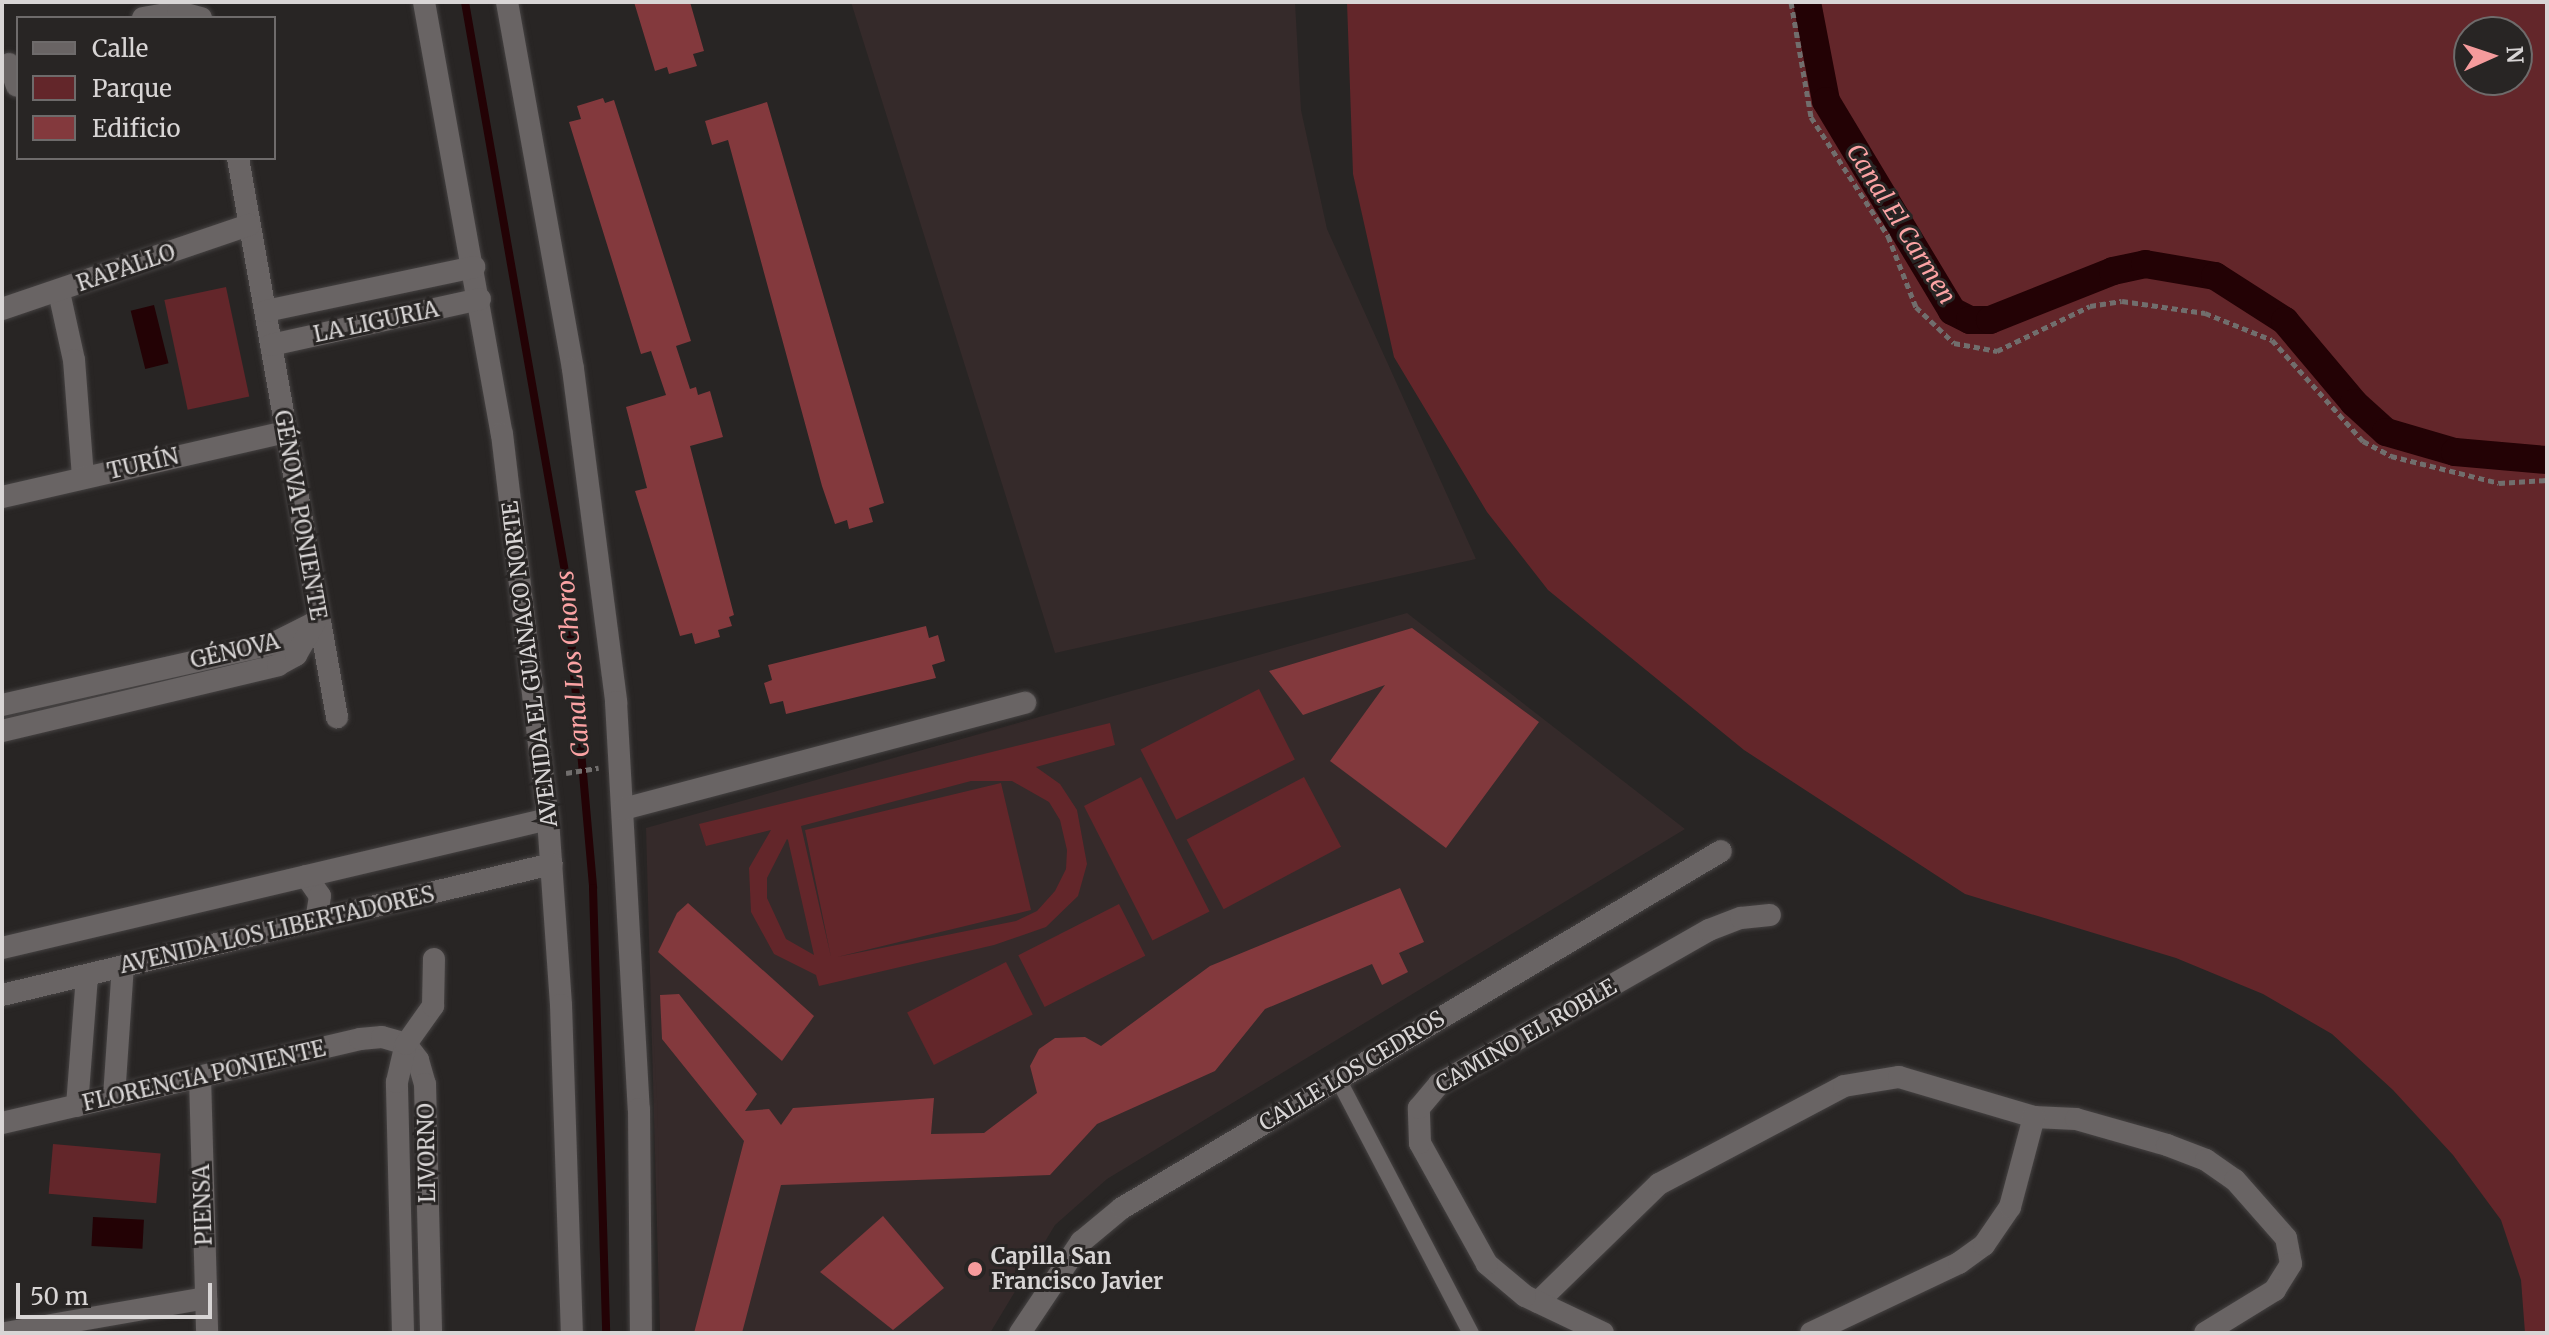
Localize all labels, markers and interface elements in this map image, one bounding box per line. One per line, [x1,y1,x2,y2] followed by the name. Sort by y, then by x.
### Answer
[16,16,276,160] legend
[2453,16,2533,96] north arrow
[92,33,148,64] text: Calle
[2501,45,2529,64] text: N
[92,73,172,104] text: Parque
[92,113,180,144] text: Edificio
[1840,139,1962,309] water label: Canal El Carmen
[73,239,179,297] street label: RAPALLO
[311,296,441,348] street label: LA LIGURIA
[269,408,331,622] street label: GÉNOVA PONIENTE
[105,443,181,485] street label: TURÍN
[497,500,563,828] street label: AVENIDA EL GUANACO NORTE
[550,569,596,759] water label: Canal Los Choros
[188,628,282,674] street label: GÉNOVA
[117,881,437,979] street label: AVENIDA LOS LIBERTADORES
[1431,974,1621,1098] street label: CAMINO EL ROBLE
[1254,1005,1450,1137] street label: CALLE LOS CEDROS
[80,1035,328,1117] street label: FLORENCIA PONIENTE
[413,1103,441,1203] street label: LIVORNO
[188,1164,218,1246] street label: PIENSA
[991,1243,1163,1294] place label: Capilla San Francisco Javier
[966,1260,984,1278] marker: Capilla San Francisco Javier
[20,1267,216,1317] scale bar
[30,1281,89,1312] text: 50 m

